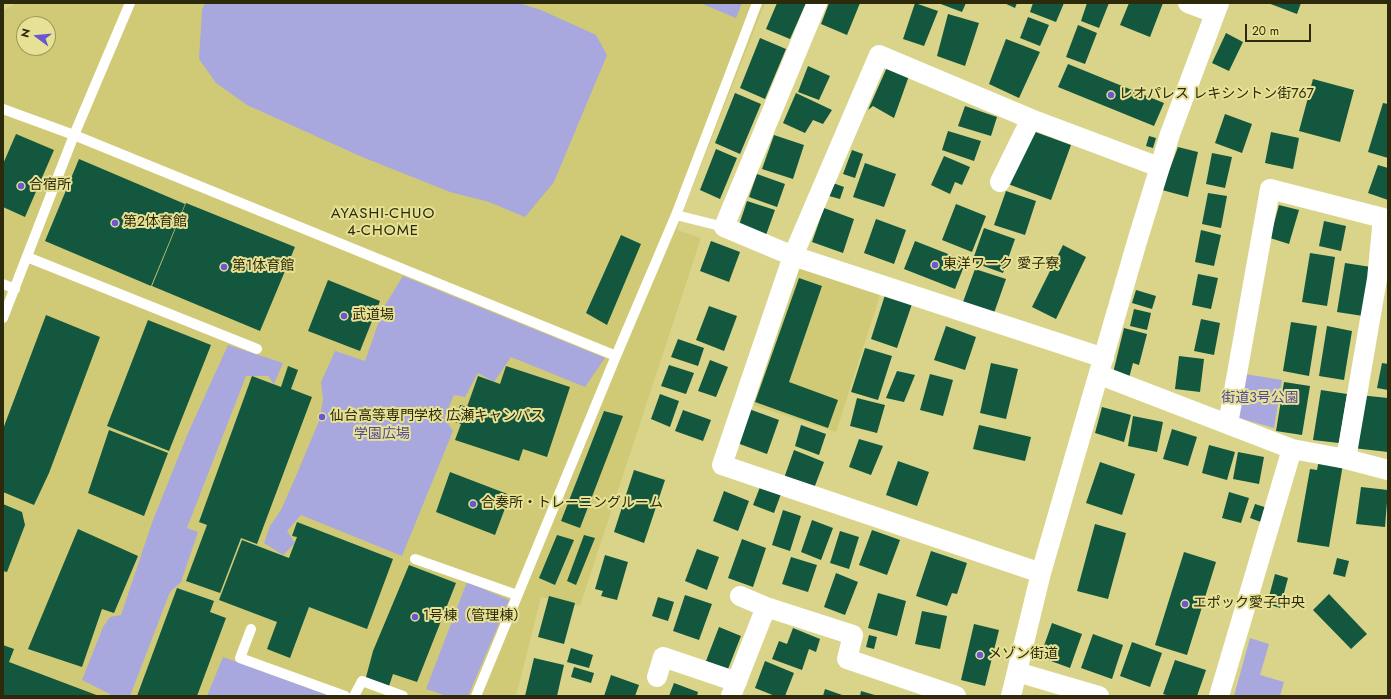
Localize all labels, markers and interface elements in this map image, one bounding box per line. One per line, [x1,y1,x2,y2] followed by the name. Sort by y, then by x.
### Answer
[16,16,56,56] north arrow
[1247,16,1313,42] scale bar
[1252,22,1279,40] text: 20 m
[17,27,34,39] text: N
[1119,87,1314,103] place label: レオパレス レキシントン街767
[1106,90,1116,100] marker: レオパレス レキシントン街767
[29,178,71,194] place label: 合宿所
[16,181,26,191] marker: 合宿所
[331,205,435,240] district label: AYASHI-CHUO 4-CHOME
[123,215,187,231] place label: 第2体育館
[110,218,120,228] marker: 第2体育館
[943,257,1059,273] place label: 東洋ワーク 愛子寮
[232,259,294,275] place label: 第1体育館
[930,260,940,270] marker: 東洋ワーク 愛子寮
[219,262,229,272] marker: 第1体育館
[352,308,394,324] place label: 武道場
[339,311,349,321] marker: 武道場
[1221,391,1299,407] park label: 街道3号公園
[330,409,544,425] place label: 仙台高等専門学校 広瀬キャンパス
[317,412,327,422] marker: 仙台高等専門学校 広瀬キャンパス
[354,427,410,443] park label: 学園広場
[481,496,663,512] place label: 合奏所・トレーニングルーム
[468,499,478,509] marker: 合奏所・トレーニングルーム
[1193,596,1305,612] place label: エポック愛子中央
[1180,599,1190,609] marker: エポック愛子中央
[423,609,527,625] place label: 1号棟（管理棟）
[410,612,420,622] marker: 1号棟（管理棟）
[988,647,1058,663] place label: メゾン街道
[975,650,985,660] marker: メゾン街道

